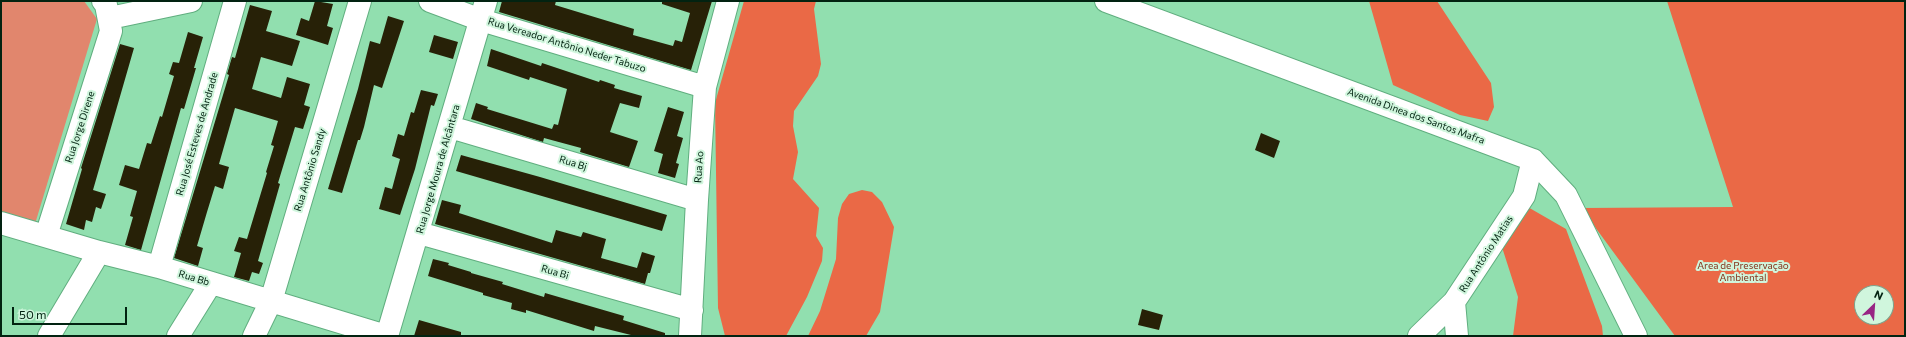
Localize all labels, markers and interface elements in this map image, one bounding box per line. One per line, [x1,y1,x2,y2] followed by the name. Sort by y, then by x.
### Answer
[487,15,647,75] street label: Rua Vereador Antônio Neder Tabuzo
[174,71,220,197] street label: Rua José Esteves de Andrade
[1346,86,1486,146] street label: Avenida Dinea dos Santos Mafra
[63,90,97,164] street label: Rua Jorge Direne
[414,103,462,235] street label: Rua Jorge Moura de Alcântara
[292,127,328,213] street label: Rua Antônio Sandy
[692,151,706,183] street label: Rua Ao
[558,153,588,173] street label: Rua Bj
[1457,213,1515,295] street label: Rua Antônio Matias
[1697,260,1789,284] park label: Area de Preservação Ambiental
[540,262,570,282] street label: Rua Bi
[177,268,211,288] street label: Rua Bb
[1854,285,1894,325] north arrow
[1872,287,1885,302] text: N
[14,299,129,325] scale bar
[19,307,47,321] text: 50 m

